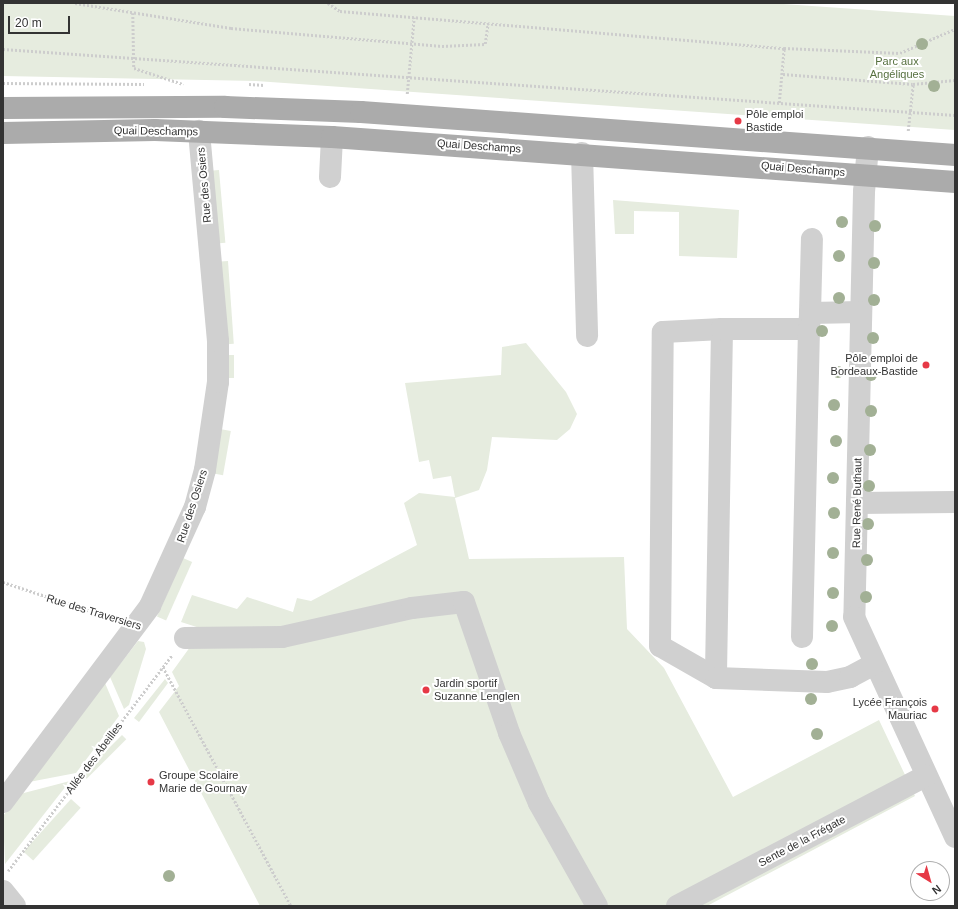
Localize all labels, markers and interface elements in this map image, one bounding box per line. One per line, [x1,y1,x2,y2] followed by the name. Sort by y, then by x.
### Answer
[10,8,72,34] scale bar
[15,16,42,30] text: 20 m
[870,55,924,81] park label: Parc aux Angéliques
[746,108,803,134] place label: Pôle emploi Bastide
[733,116,743,126] marker: Pôle emploi Bastide
[114,124,198,138] street label: Quai Deschamps
[436,136,522,156] street label: Quai Deschamps
[194,147,214,223] street label: Rue des Osiers
[760,159,846,179] street label: Quai Deschamps
[831,352,918,378] place label: Pôle emploi de Bordeaux-Bastide
[921,360,931,370] marker: Pôle emploi de Bordeaux-Bastide
[850,458,864,548] street label: Rue René Buthaut
[174,468,210,544] street label: Rue des Osiers
[45,591,143,633] street label: Rue des Traversiers
[434,677,520,703] place label: Jardin sportif Suzanne Lenglen
[421,685,431,695] marker: Jardin sportif Suzanne Lenglen
[853,696,927,722] place label: Lycée François Mauriac
[930,704,940,714] marker: Lycée François Mauriac
[63,719,125,797] street label: Allée des Abeilles
[159,769,247,795] place label: Groupe Scolaire Marie de Gournay
[146,777,156,787] marker: Groupe Scolaire Marie de Gournay
[756,812,848,870] street label: Sente de la Frégate
[910,861,950,901] north arrow
[930,883,943,897] text: N

